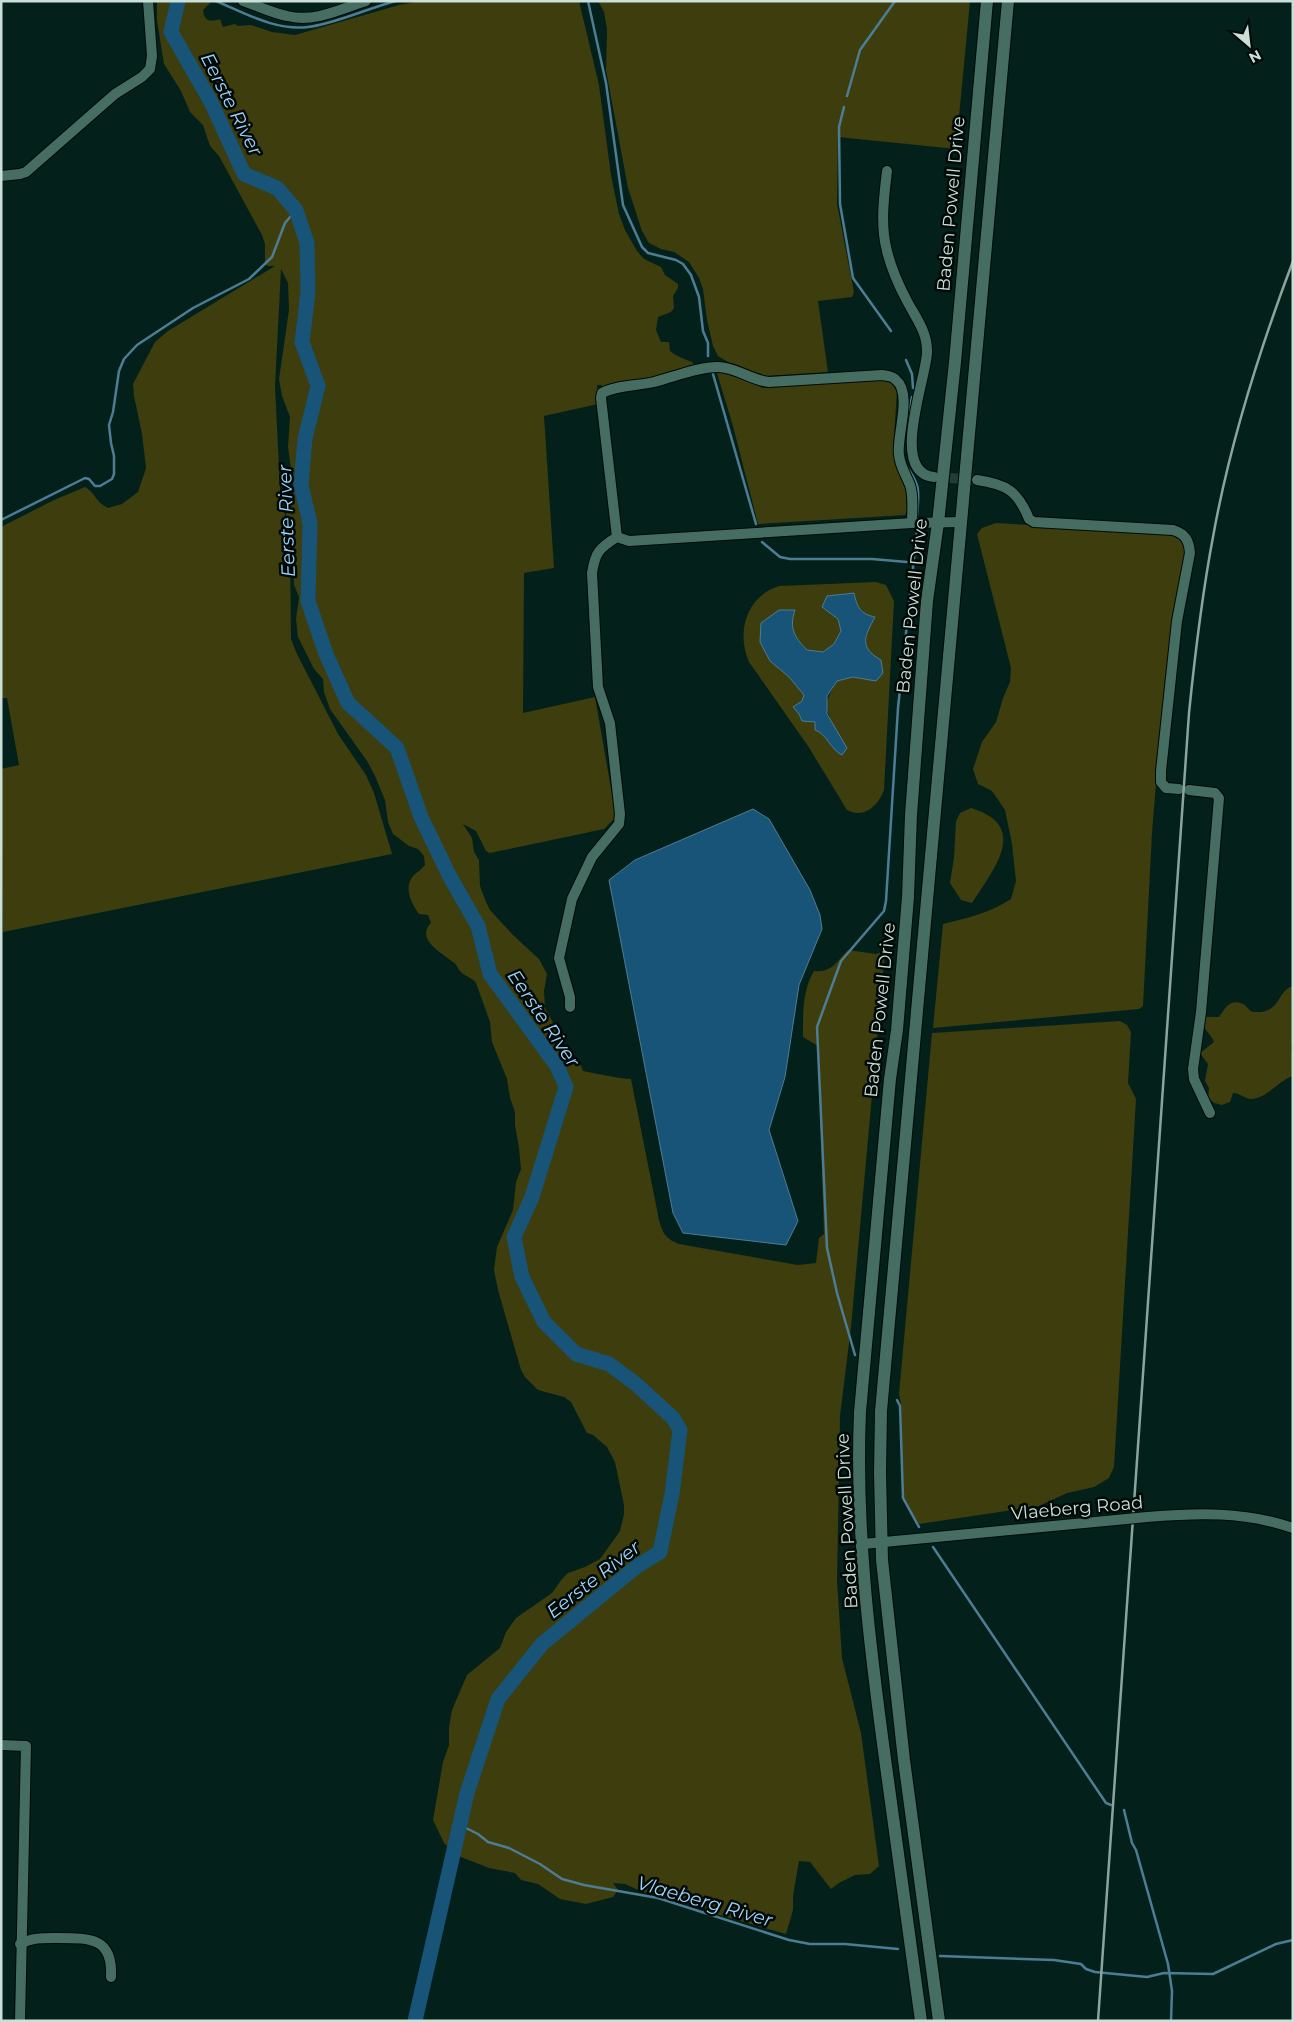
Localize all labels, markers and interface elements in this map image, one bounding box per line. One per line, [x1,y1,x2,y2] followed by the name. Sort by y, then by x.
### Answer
[1224,20,1274,70] north arrow
[1246,46,1264,67] text: N
[196,49,268,160] water label: Eerste River
[932,115,970,293] street label: Baden Powell Drive
[273,464,300,578] water label: Eerste River
[892,517,932,695] street label: Baden Powell Drive
[860,921,900,1099] street label: Baden Powell Drive
[503,965,585,1072] water label: Eerste River
[831,1433,863,1609] street label: Baden Powell Drive
[1010,1491,1144,1525] street label: Vlaeberg Road
[542,1535,645,1623] water label: Eerste River
[634,1871,776,1932] water label: Vlaeberg River

